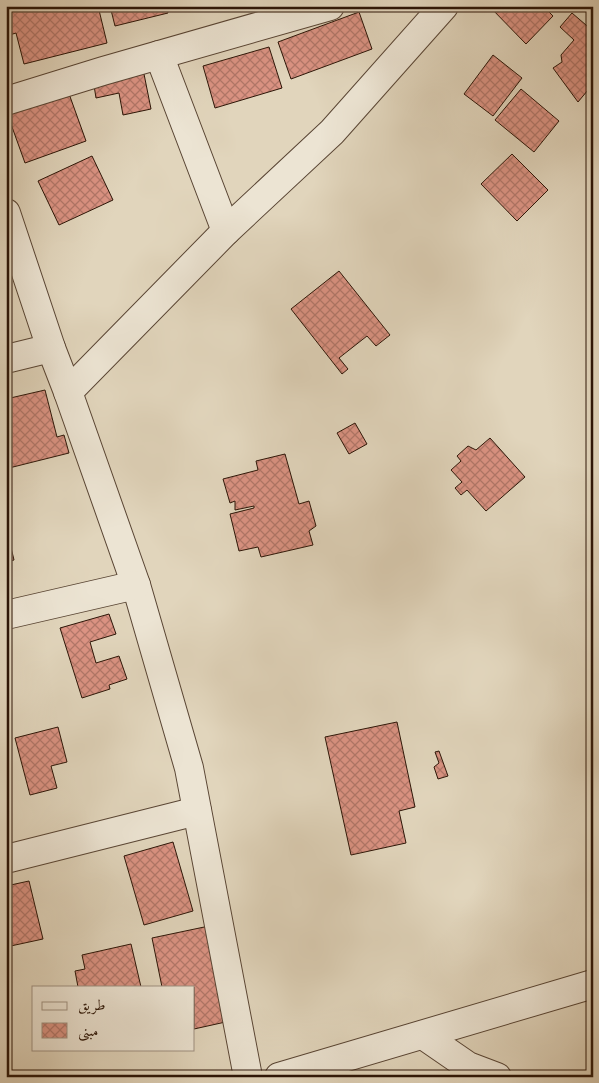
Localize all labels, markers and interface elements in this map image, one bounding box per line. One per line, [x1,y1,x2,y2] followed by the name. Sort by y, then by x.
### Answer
[32,986,195,1050] legend
[78,996,105,1017] text: طريق
[78,1022,98,1043] text: مبنى

